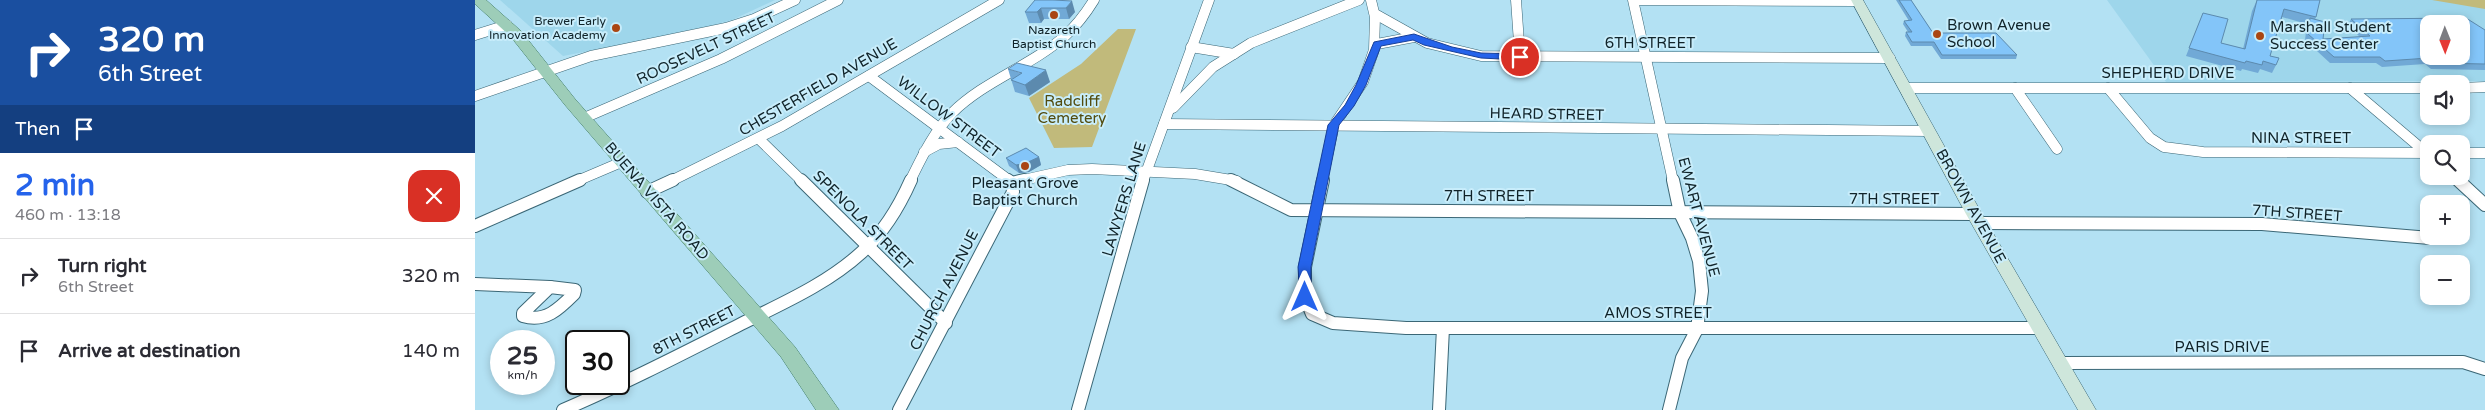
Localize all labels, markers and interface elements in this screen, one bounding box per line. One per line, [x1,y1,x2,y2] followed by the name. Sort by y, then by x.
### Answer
[634,8,778,88] street label: ROOSEVELT STREET
[1048,9,1060,21] marker: Nazareth Baptist Church
[489,14,607,42] place label: Brewer Early Innovation Academy
[2420,15,2470,65] north arrow
[2420,15,2470,305] map controls
[1947,16,2050,51] place label: Brown Avenue School
[2270,18,2391,53] place label: Marshall Student Success Center
[98,19,205,61] text: 320 m
[15,20,80,85] icon: right
[610,22,622,34] marker: Brewer Early Innovation Academy
[1012,23,1096,51] place label: Nazareth Baptist Church
[1931,28,1943,40] marker: Brown Avenue School
[2254,30,2266,42] marker: Marshall Student Success Center
[736,34,900,140] street label: CHESTERFIELD AVENUE
[1605,34,1695,52] street label: 6TH STREET
[1499,36,1541,78] pin
[1506,43,1534,71] icon: arrive
[98,61,202,87] text: 6th Street
[2101,64,2235,82] street label: SHEPHERD DRIVE
[894,72,1004,162] street label: WILLOW STREET
[2420,75,2470,125] button: sound
[1038,92,1106,127] park label: Radcliff Cemetery
[1489,104,1605,124] street label: HEARD STREET
[70,115,98,143] icon: arrive
[15,118,60,140] text: Then
[2251,129,2351,147] street label: NINA STREET
[2420,135,2470,185] button: search
[601,138,713,264] street label: BUENA VISTA ROAD
[1098,139,1150,259] street label: LAWYERS LANE
[1932,146,2010,266] street label: BROWN AVENUE
[1674,155,1724,279] street label: EWART AVENUE
[1019,160,1031,172] marker: Pleasant Grove Baptist Church
[809,166,917,274] street label: SPENOLA STREET
[15,167,95,204] text: 2 min
[408,170,460,222] button: close
[971,174,1079,209] place label: Pleasant Grove Baptist Church
[1444,187,1534,205] street label: 7TH STREET
[1849,190,1939,208] street label: 7TH STREET
[2420,195,2470,245] button: +
[2251,201,2343,225] street label: 7TH STREET
[15,205,121,225] text: 460 m · 13:18
[906,227,982,353] street label: CHURCH AVENUE
[58,255,146,277] text: Turn right
[2420,255,2470,305] button: −
[15,262,43,290] icon: right
[402,265,460,287] text: 320 m
[1278,270,1330,322] position arrow
[58,277,134,297] text: 6th Street
[650,301,738,359] street label: 8TH STREET
[1604,304,1712,322] street label: AMOS STREET
[565,330,630,395] speed limit sign: 30
[15,337,43,365] icon: arrive
[2175,338,2269,356] street label: PARIS DRIVE
[58,340,241,362] text: Arrive at destination
[402,340,460,362] text: 140 m
[507,341,538,371] text: 25
[507,368,538,382] text: km/h

